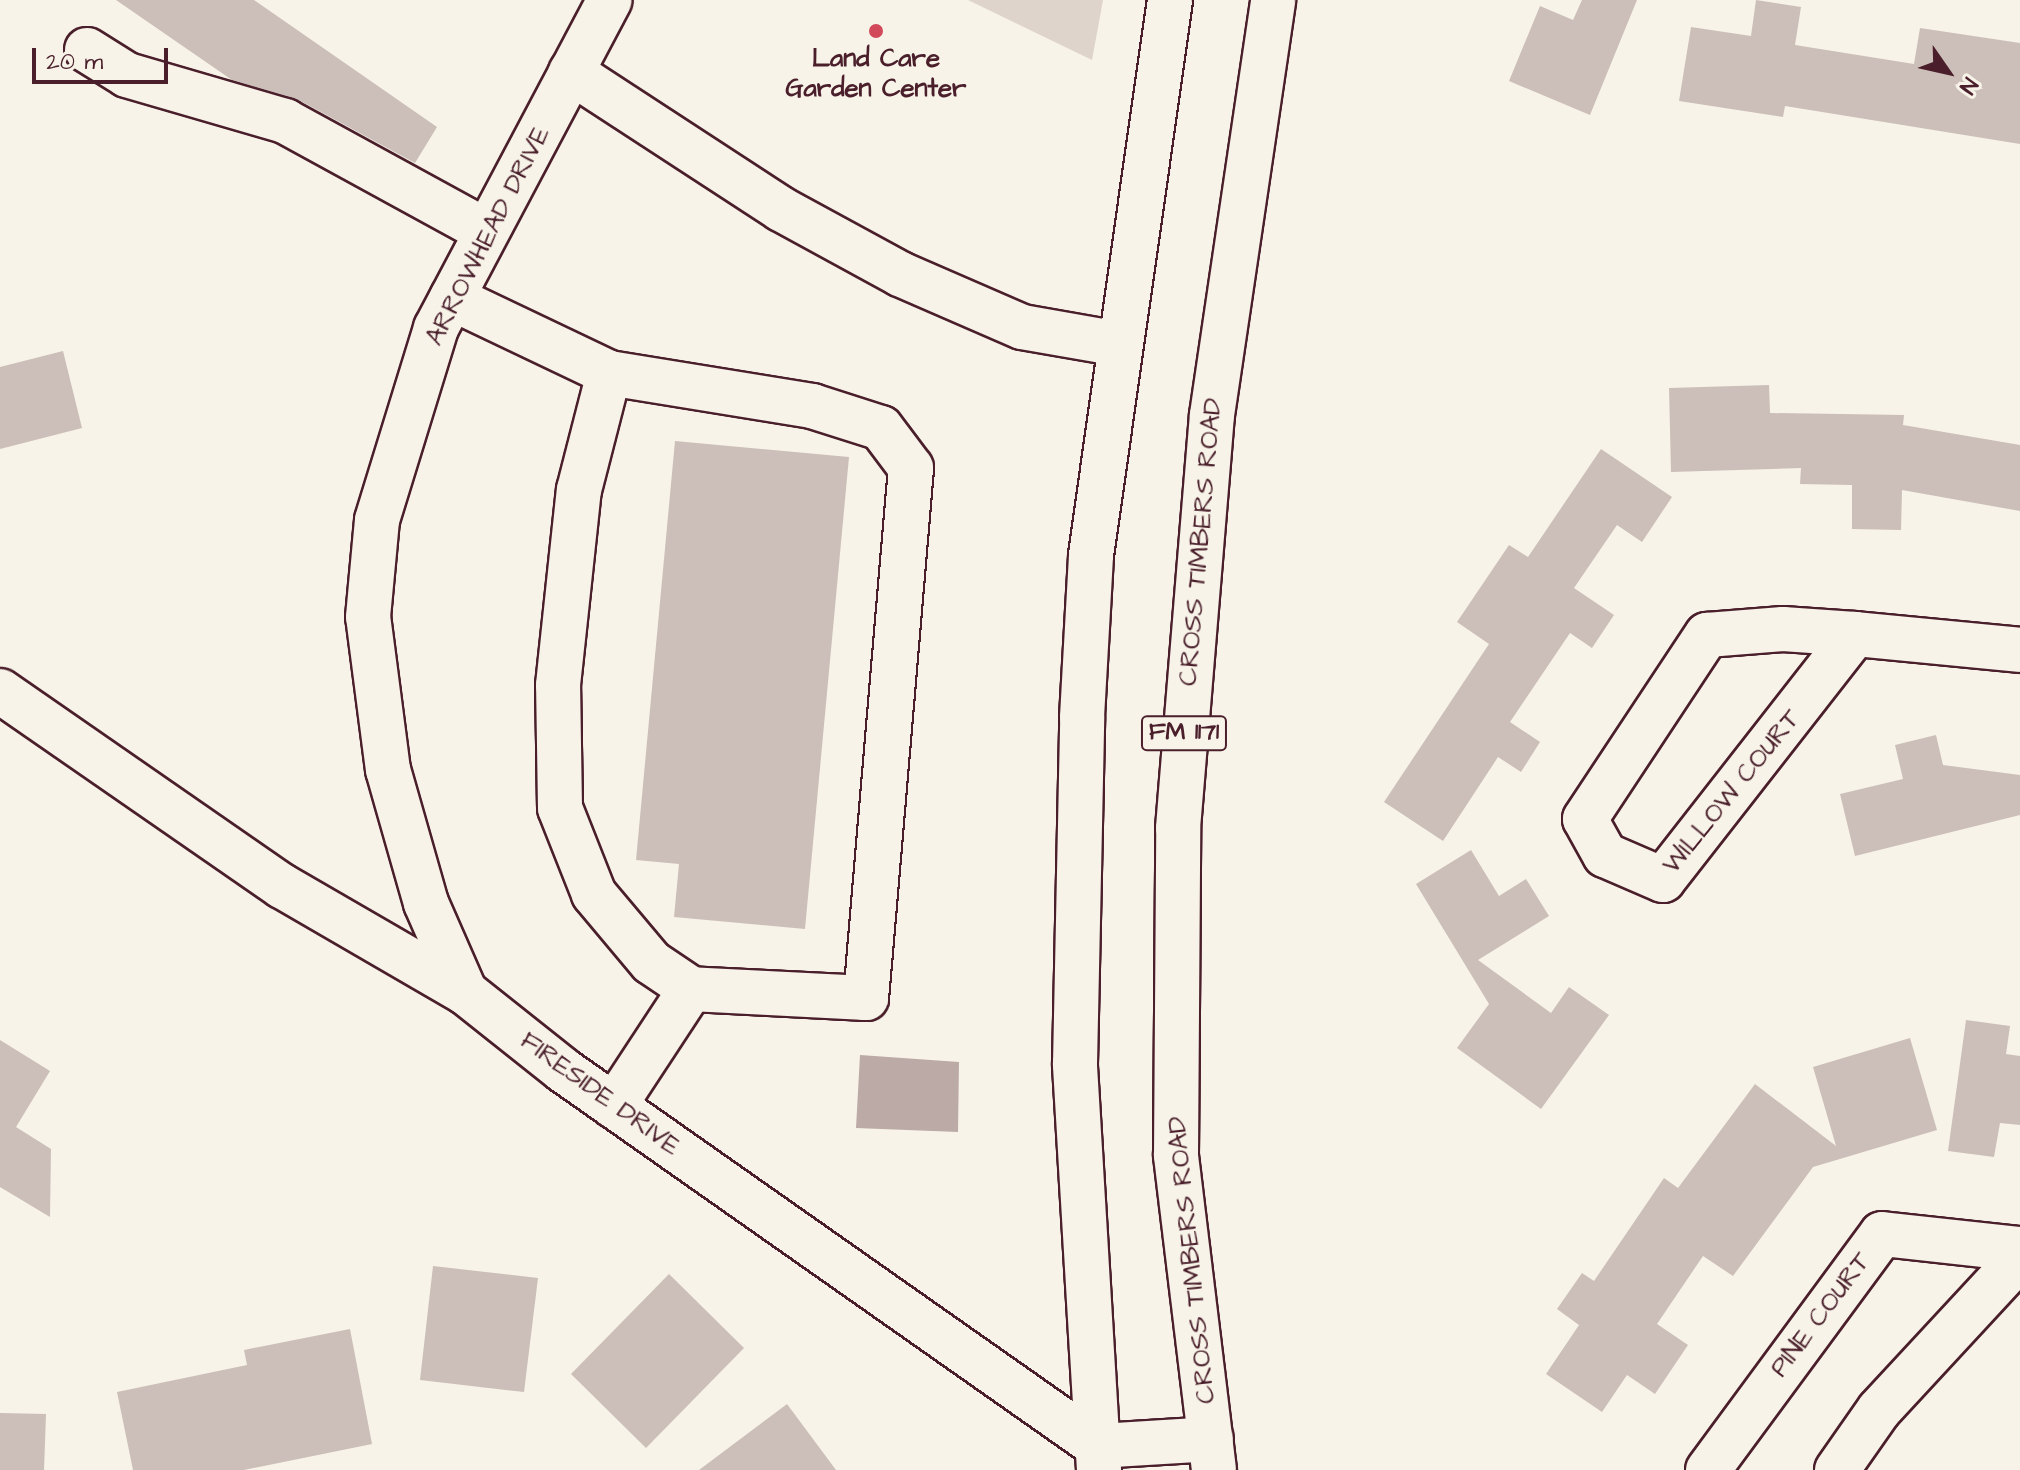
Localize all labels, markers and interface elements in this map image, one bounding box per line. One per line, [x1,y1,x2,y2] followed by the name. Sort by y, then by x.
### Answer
[867,22,885,40] marker: Land Care Garden Center
[36,32,172,82] scale bar
[1908,32,1988,112] north arrow
[786,43,966,104] place label: Land Care Garden Center
[46,45,103,79] text: 20 m
[1952,71,1985,100] text: N
[419,121,557,351] street label: ARROWHEAD DRIVE
[1173,397,1229,687] street label: CROSS TIMBERS ROAD
[1656,704,1808,880] street label: WILLOW COURT
[1140,713,1228,753] road number: FM 1171
[514,1025,686,1163] street label: FIRESIDE DRIVE
[1161,1115,1223,1405] street label: CROSS TIMBERS ROAD
[1764,1247,1878,1383] street label: PINE COURT

